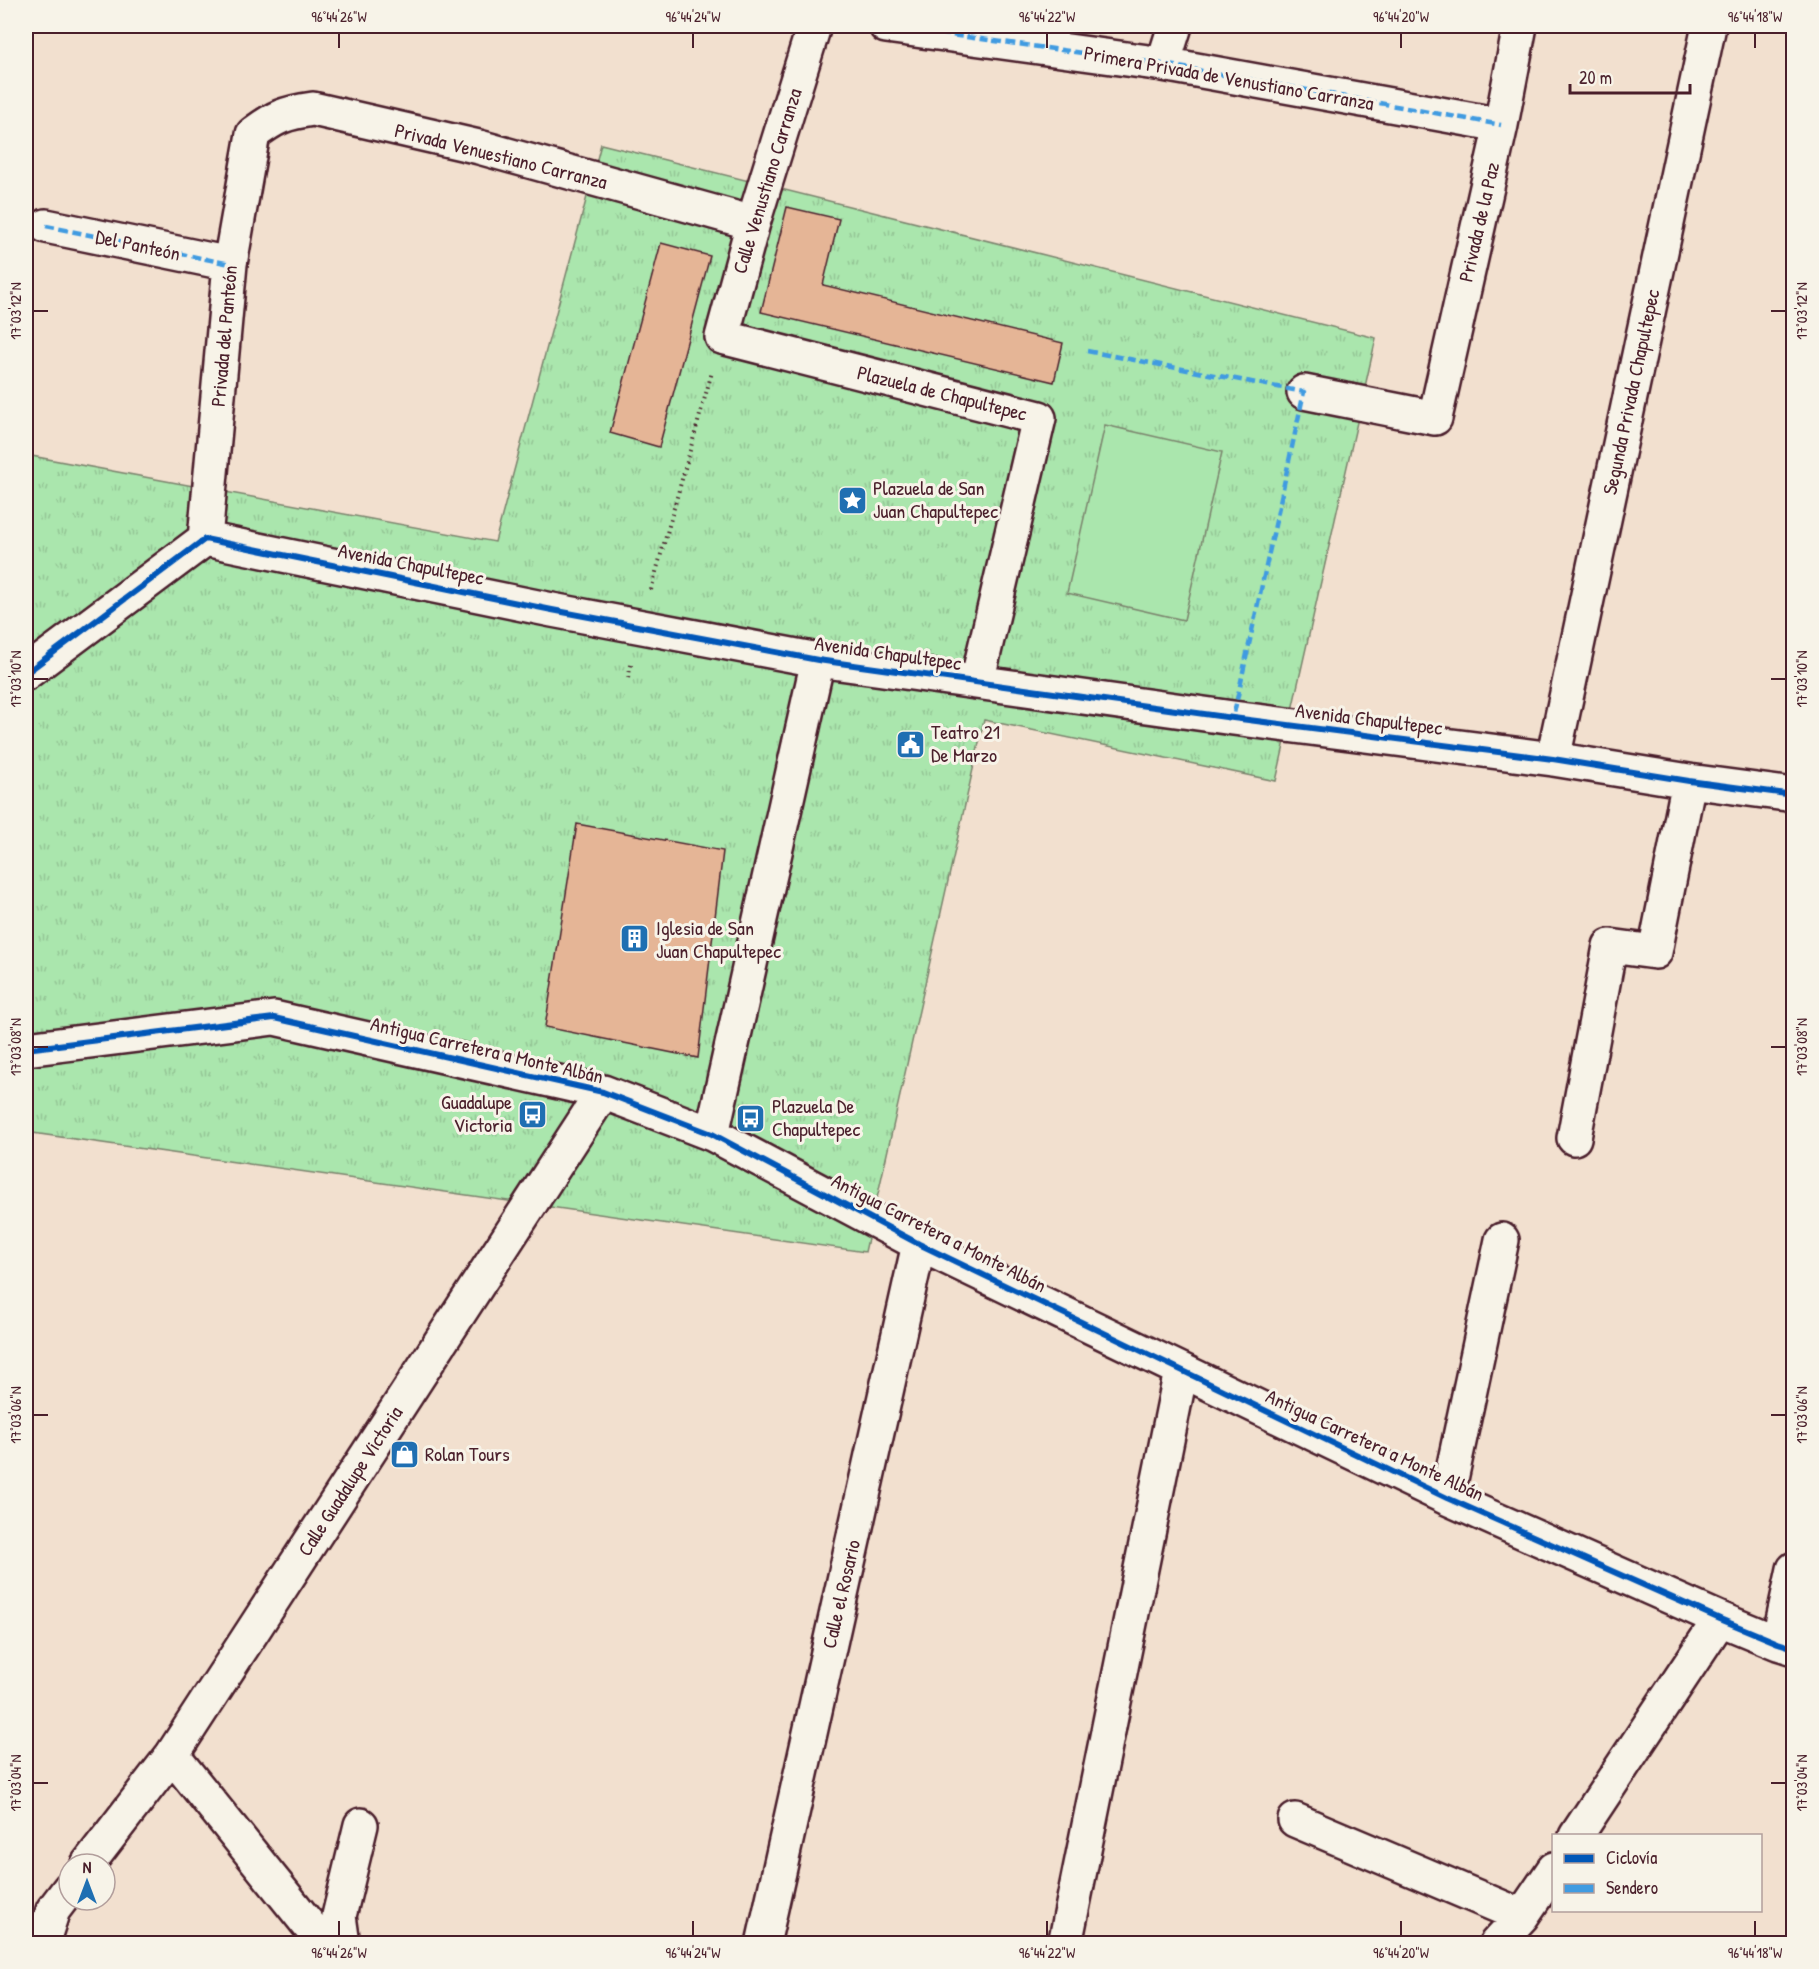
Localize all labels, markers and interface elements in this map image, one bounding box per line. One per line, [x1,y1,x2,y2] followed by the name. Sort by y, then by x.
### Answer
[311,6,367,27] text: 96°44'26"W
[665,6,721,27] text: 96°44'24"W
[1019,6,1076,27] text: 96°44'22"W
[1373,6,1430,27] text: 96°44'20"W
[1728,6,1783,27] text: 96°44'18"W
[1082,39,1376,116] street label: Primera Privada de Venustiano Carranza
[1570,57,1690,95] scale bar
[1579,65,1612,90] text: 20 m
[725,85,808,277] street label: Calle Venustiano Carranza
[392,116,610,195] street label: Privada Venuestiano Carranza
[1452,159,1505,284] street label: Privada de la Paz
[93,222,183,267] street label: Del Panteón
[204,264,243,408] street label: Privada del Panteón
[5,282,26,340] text: 17°03'12"N
[1791,282,1812,340] text: 17°03'12"N
[1596,286,1666,497] street label: Segunda Privada Chapultepec
[855,358,1030,427] street label: Plazuela de Chapultepec
[873,474,998,524] place label: Plazuela de San Juan Chapultepec
[836,484,868,516] place icon: Plazuela de San Juan Chapultepec
[336,536,486,591] street label: Avenida Chapultepec
[813,629,963,676] street label: Avenida Chapultepec
[5,651,26,707] text: 17°03'10"N
[1791,651,1812,707] text: 17°03'10"N
[1294,696,1444,741] street label: Avenida Chapultepec
[931,718,1000,768] place label: Teatro 21 De Marzo
[894,728,926,760] public building icon: Teatro 21 De Marzo
[656,914,781,964] place label: Iglesia de San Juan Chapultepec
[619,923,651,955] building icon: Iglesia de San Juan Chapultepec
[368,1010,606,1089] street label: Antigua Carretera a Monte Albán
[5,1018,26,1076] text: 17°03'08"N
[1791,1018,1812,1076] text: 17°03'08"N
[441,1088,512,1138] place label: Guadalupe Victoria
[772,1092,860,1142] place label: Plazuela De Chapultepec
[517,1098,549,1130] bus stop icon: Guadalupe Victoria
[735,1102,767,1134] bus stop icon: Plazuela De Chapultepec
[827,1167,1051,1299] street label: Antigua Carretera a Monte Albán
[1262,1382,1489,1507] street label: Antigua Carretera a Monte Albán
[5,1386,26,1444] text: 17°03'06"N
[1791,1386,1812,1444] text: 17°03'06"N
[291,1400,408,1561] street label: Calle Guadalupe Victoria
[388,1438,420,1470] shop icon: Rolan Tours
[425,1440,510,1467] place label: Rolan Tours
[815,1537,866,1651] street label: Calle el Rosario
[5,1754,26,1812] text: 17°03'04"N
[1791,1754,1812,1812] text: 17°03'04"N
[1552,1834,1762,1912] legend
[1606,1845,1657,1870] text: Ciclovía
[57,1852,117,1912] north arrow
[83,1856,92,1878] text: N
[1606,1875,1658,1900] text: Sendero
[311,1942,367,1963] text: 96°44'26"W
[665,1942,721,1963] text: 96°44'24"W
[1019,1942,1076,1963] text: 96°44'22"W
[1373,1942,1430,1963] text: 96°44'20"W
[1728,1942,1783,1963] text: 96°44'18"W

